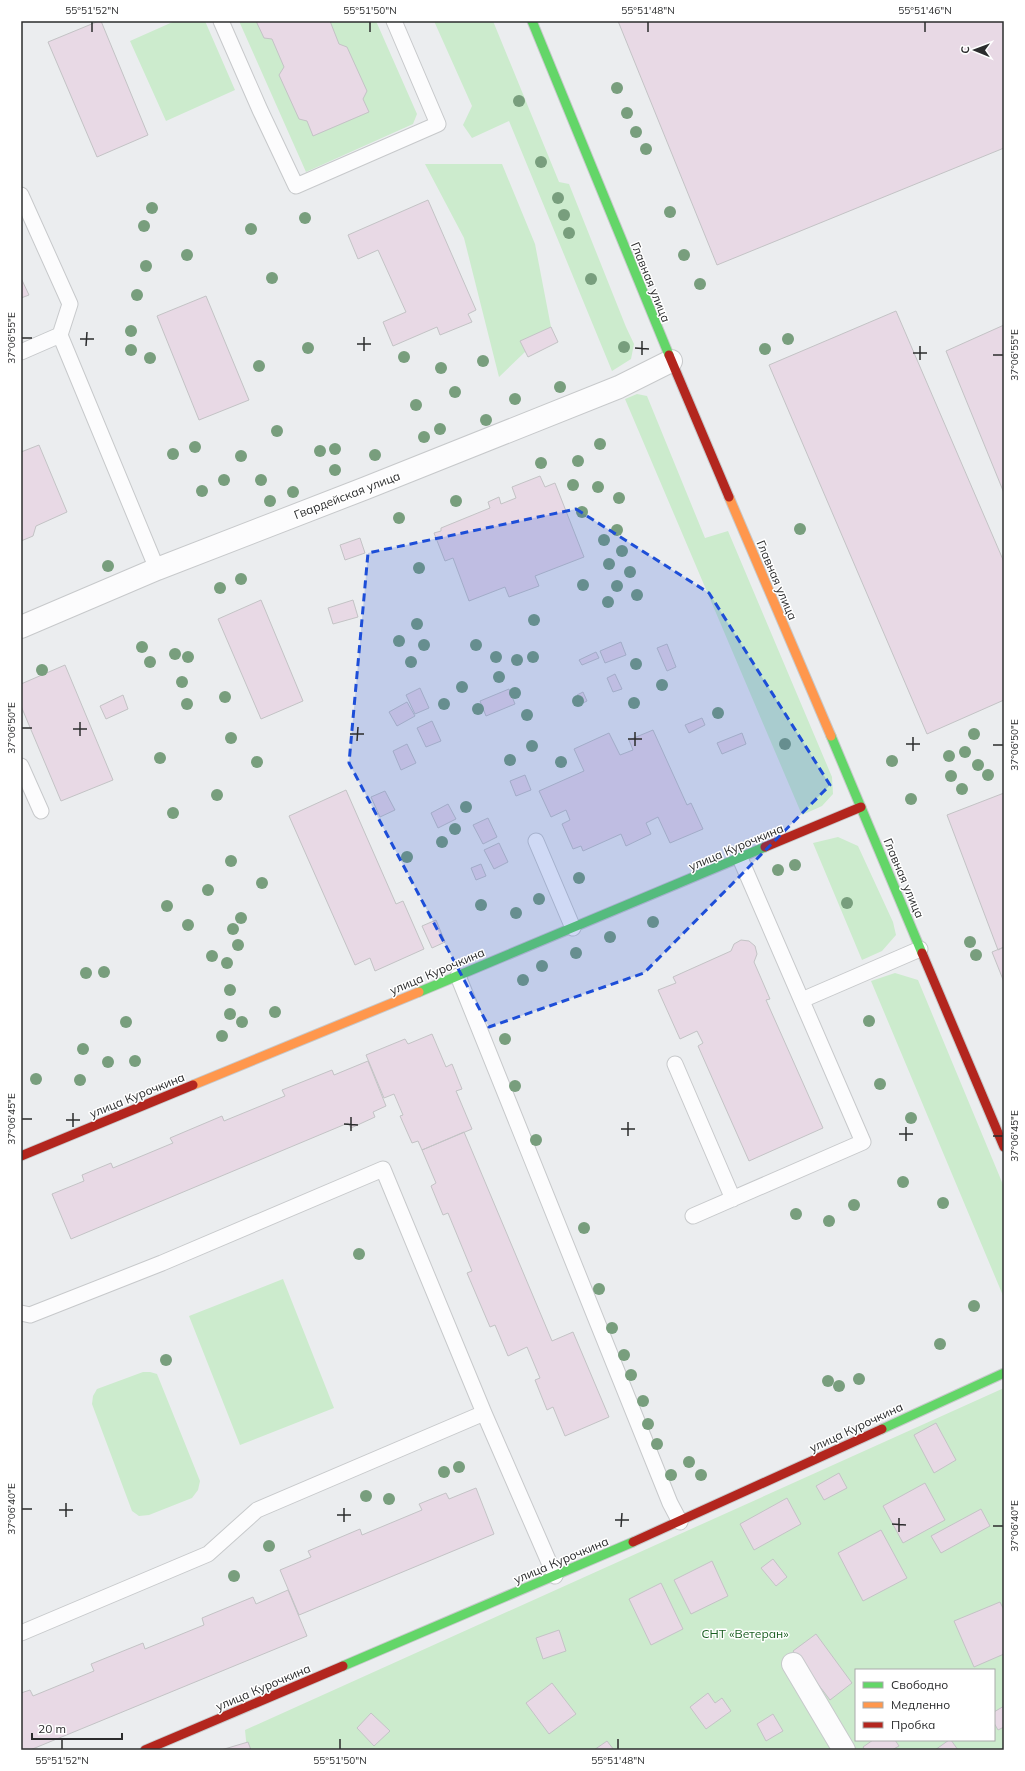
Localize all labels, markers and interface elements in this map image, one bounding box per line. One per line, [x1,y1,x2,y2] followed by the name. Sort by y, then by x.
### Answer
[65,4,119,17] text: 55°51'52"N
[343,4,397,17] text: 55°51'50"N
[621,4,675,17] text: 55°51'48"N
[898,4,952,17] text: 55°51'46"N
[955,30,995,70] north arrow
[958,45,972,54] text: С
[628,240,674,324] street label: Главная улица
[5,312,18,364] text: 37°06'55"E
[1008,329,1021,381] text: 37°06'55"E
[292,468,402,522] street label: Гвардейская улица
[753,538,801,622] street label: Главная улица
[5,702,18,754] text: 37°06'50"E
[1008,719,1021,771] text: 37°06'50"E
[686,820,786,874] street label: улица Курочкина
[880,836,928,920] street label: Главная улица
[387,944,487,998] street label: улица Курочкина
[87,1069,187,1121] street label: улица Курочкина
[5,1093,18,1145] text: 37°06'45"E
[1008,1110,1021,1162] text: 37°06'45"E
[807,1399,905,1455] street label: улица Курочкина
[5,1483,18,1535] text: 37°06'40"E
[1008,1500,1021,1552] text: 37°06'40"E
[511,1533,611,1587] street label: улица Курочкина
[701,1626,789,1641] park label: СНТ «Ветеран»
[213,1660,313,1714] street label: улица Курочкина
[855,1669,995,1741] legend
[891,1677,948,1692] text: Свободно
[891,1697,950,1712] text: Медленно
[32,1715,122,1741] scale bar
[891,1717,935,1732] text: Пробка
[38,1721,66,1736] text: 20 m
[35,1754,89,1767] text: 55°51'52"N
[313,1754,367,1767] text: 55°51'50"N
[591,1754,645,1767] text: 55°51'48"N

